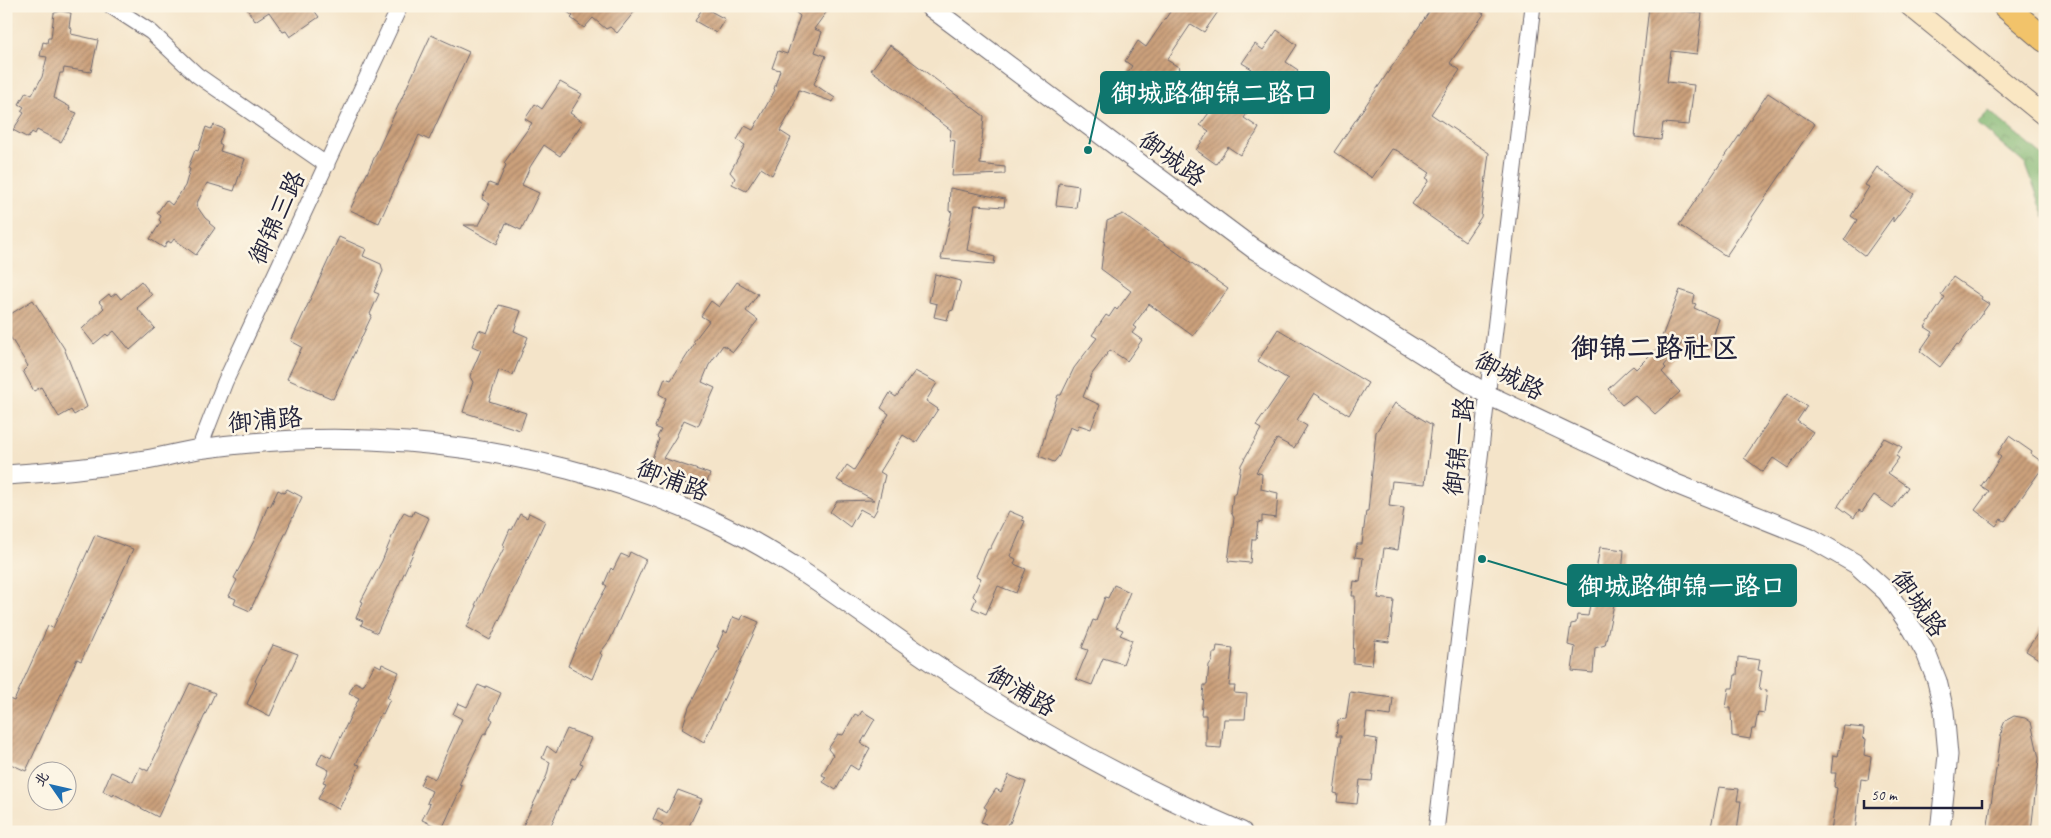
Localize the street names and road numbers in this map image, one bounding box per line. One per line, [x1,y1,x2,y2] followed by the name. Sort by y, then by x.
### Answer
[1133,124,1212,194] street label: 御城路
[241,165,313,270] street label: 御锦三路
[1469,344,1550,408] street label: 御城路
[1437,395,1481,498] street label: 御锦一路
[226,401,304,439] street label: 御浦路
[632,452,713,508] street label: 御浦路
[1885,564,1954,643] street label: 御城路
[981,658,1062,724] street label: 御浦路

